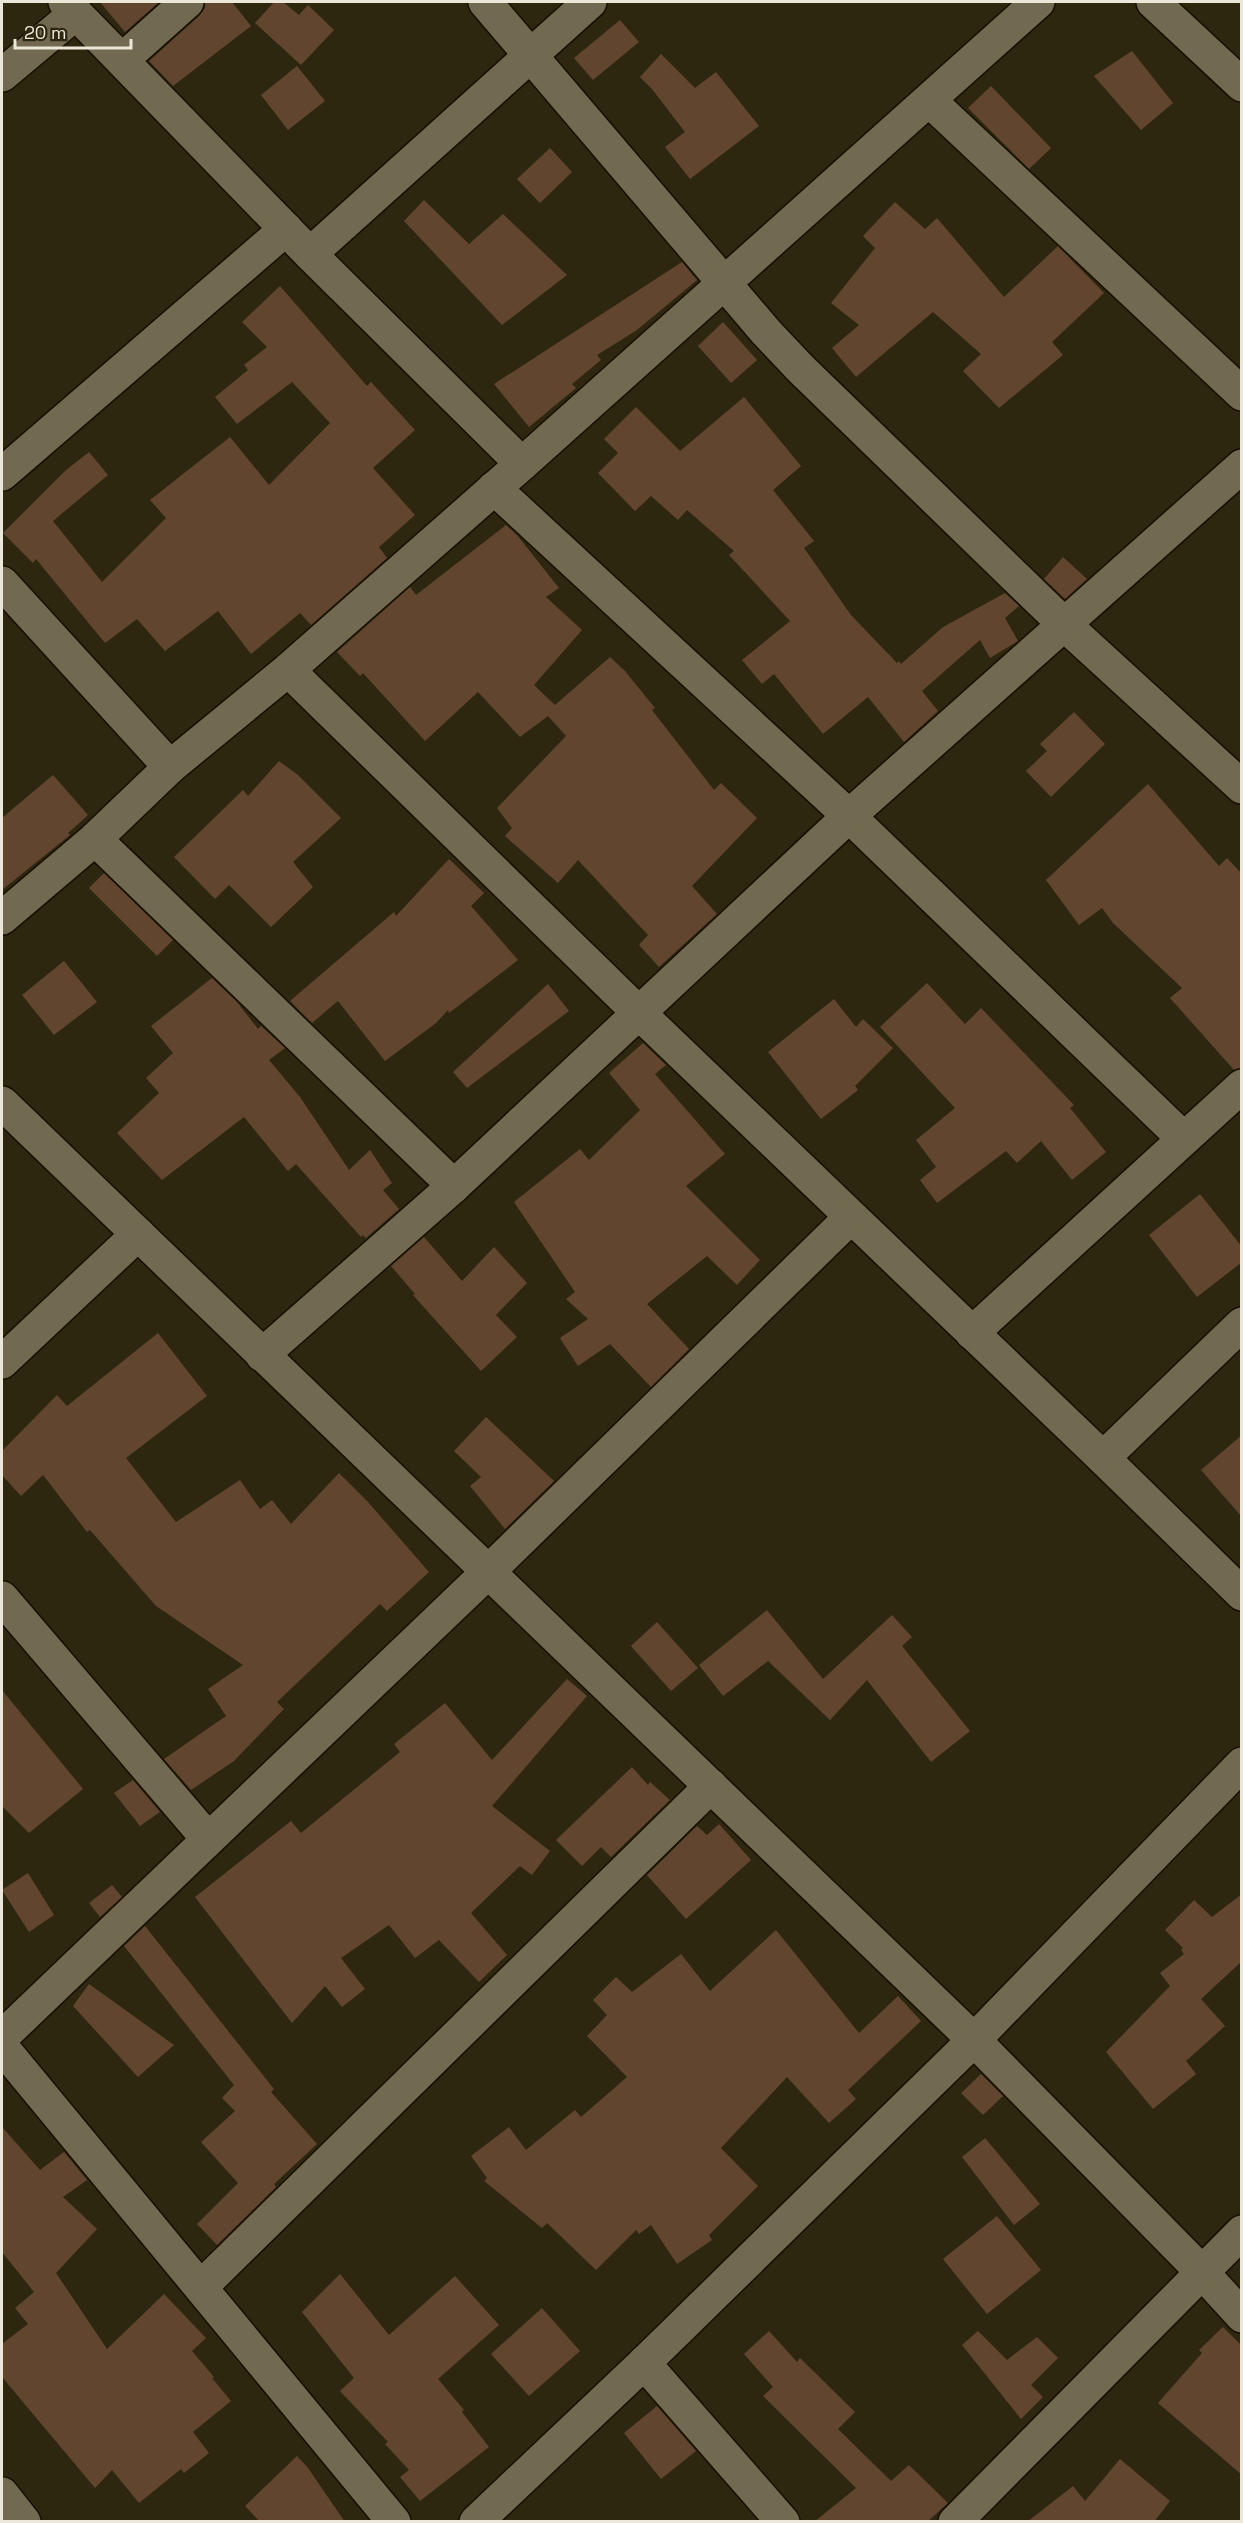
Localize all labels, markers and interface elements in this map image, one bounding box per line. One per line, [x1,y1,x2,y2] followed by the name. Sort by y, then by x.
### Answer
[15,12,130,50] scale bar
[24,21,67,44] text: 20 m

